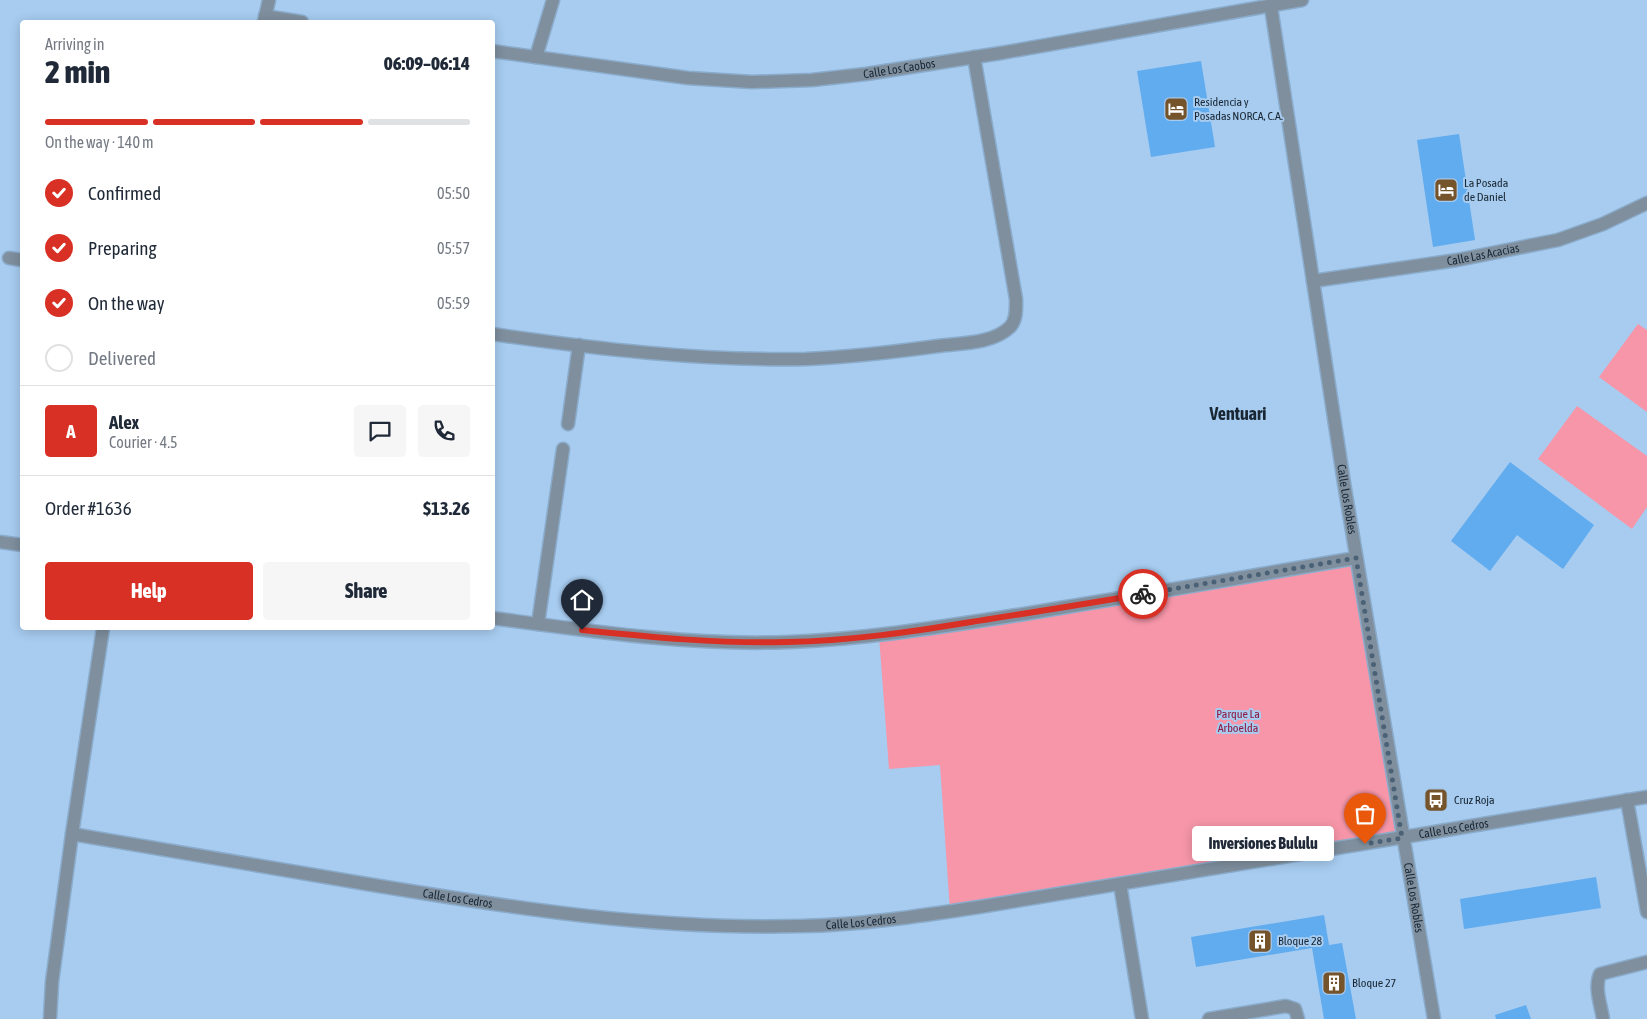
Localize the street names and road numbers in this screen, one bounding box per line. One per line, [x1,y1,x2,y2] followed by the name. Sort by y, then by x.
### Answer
[863,56,936,81] street label: Calle Los Caobos
[1446,241,1520,268] street label: Calle Las Acacias
[1334,463,1359,535] street label: Calle Los Robles
[1418,816,1489,841] street label: Calle Los Cedros
[1401,862,1426,934] street label: Calle Los Robles
[422,886,494,911] street label: Calle Los Cedros
[825,912,897,932] street label: Calle Los Cedros

